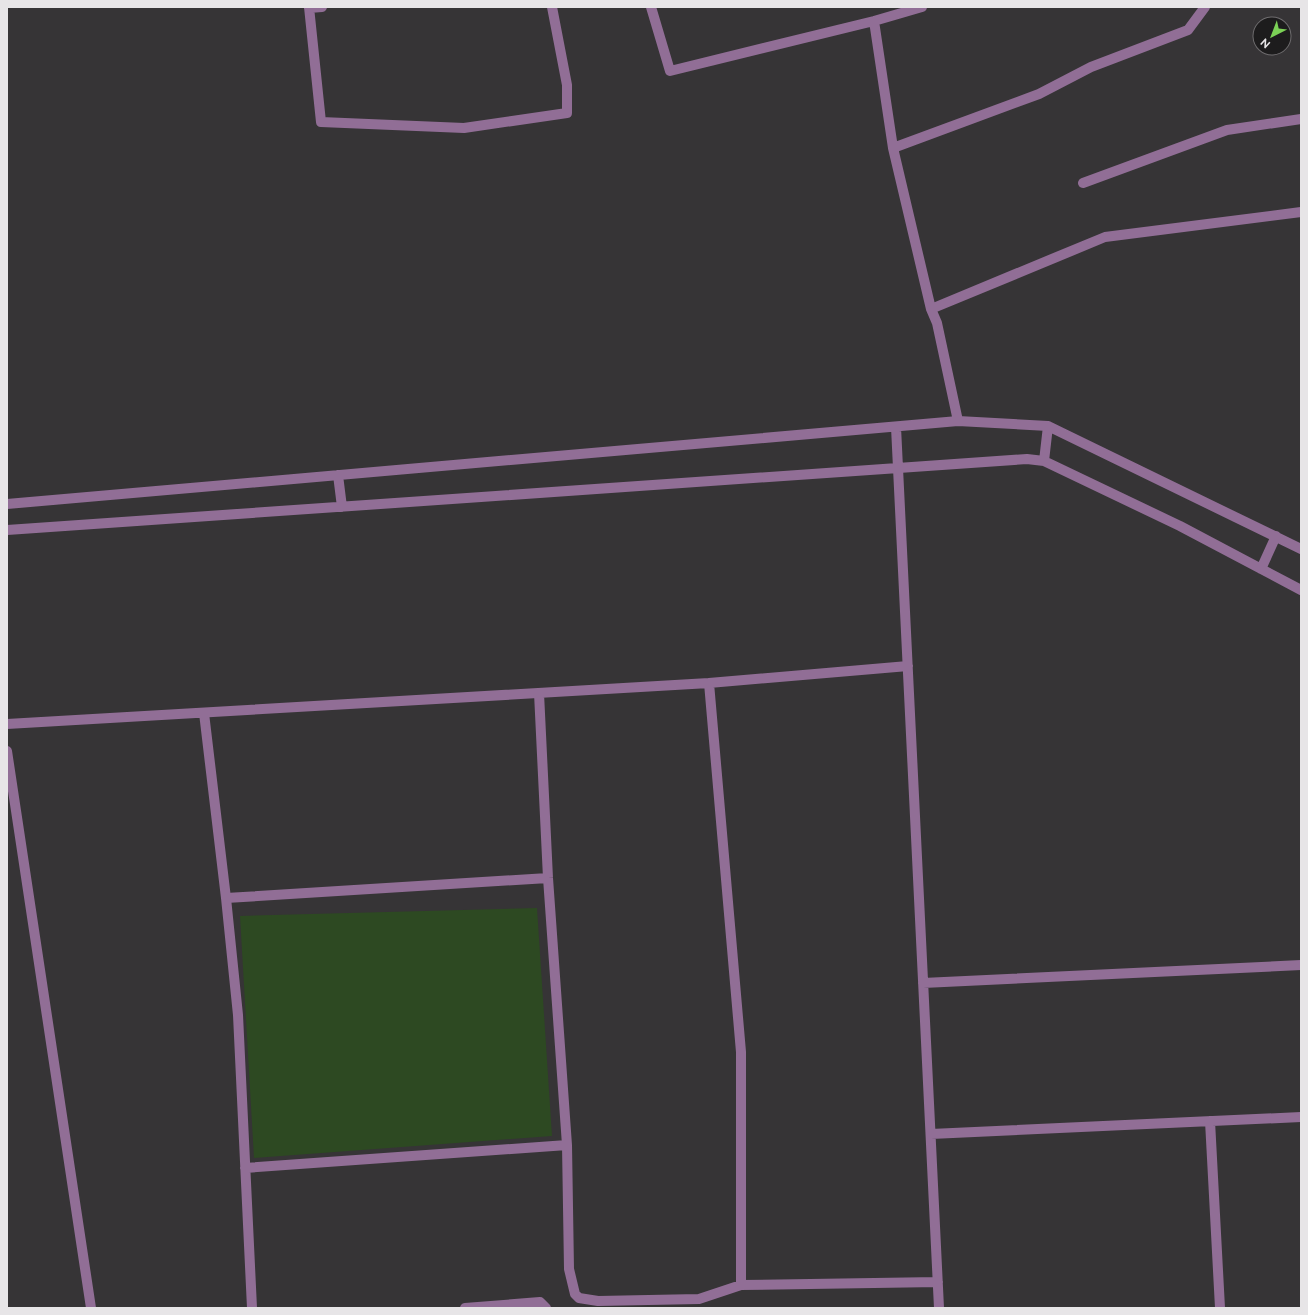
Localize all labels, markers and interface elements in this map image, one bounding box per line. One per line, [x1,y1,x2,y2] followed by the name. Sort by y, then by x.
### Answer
[1252,16,1292,56] north arrow
[1258,35,1273,51] text: N

